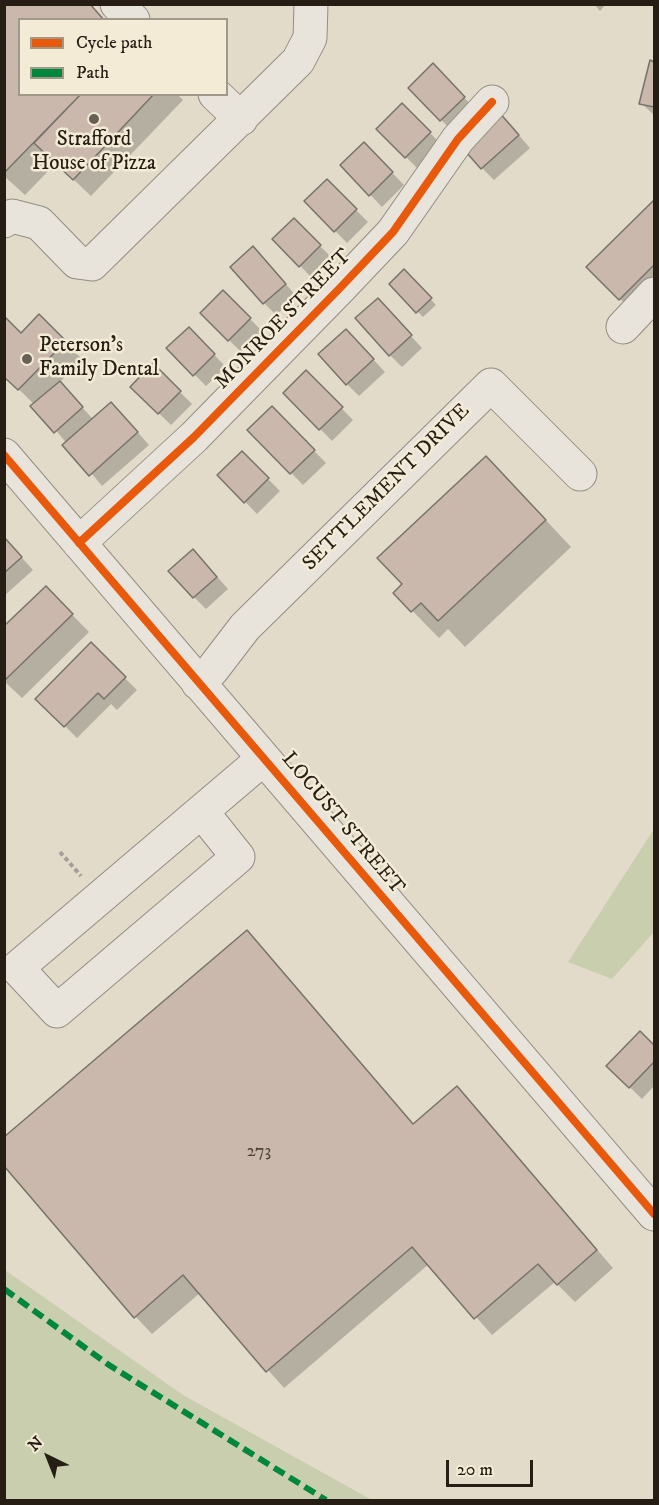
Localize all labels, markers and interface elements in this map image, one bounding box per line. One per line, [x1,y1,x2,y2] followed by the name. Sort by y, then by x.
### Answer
[18,18,228,96] legend
[76,32,153,54] text: Cycle path
[76,62,109,84] text: Path
[87,112,101,126] marker: Strafford House of Pizza
[32,128,156,178] place label: Strafford House of Pizza
[211,245,357,395] street label: MONROE STREET
[39,334,159,384] place label: Peterson's Family Dental
[20,352,34,366] marker: Peterson's Family Dental
[298,399,476,577] street label: SETTLEMENT DRIVE
[275,748,409,900] street label: LOCUST STREET
[247,1141,271,1163] house number: 273
[18,1427,78,1487] north arrow
[24,1432,47,1456] text: N
[449,1448,536,1486] scale bar
[457,1459,493,1481] text: 20 m

